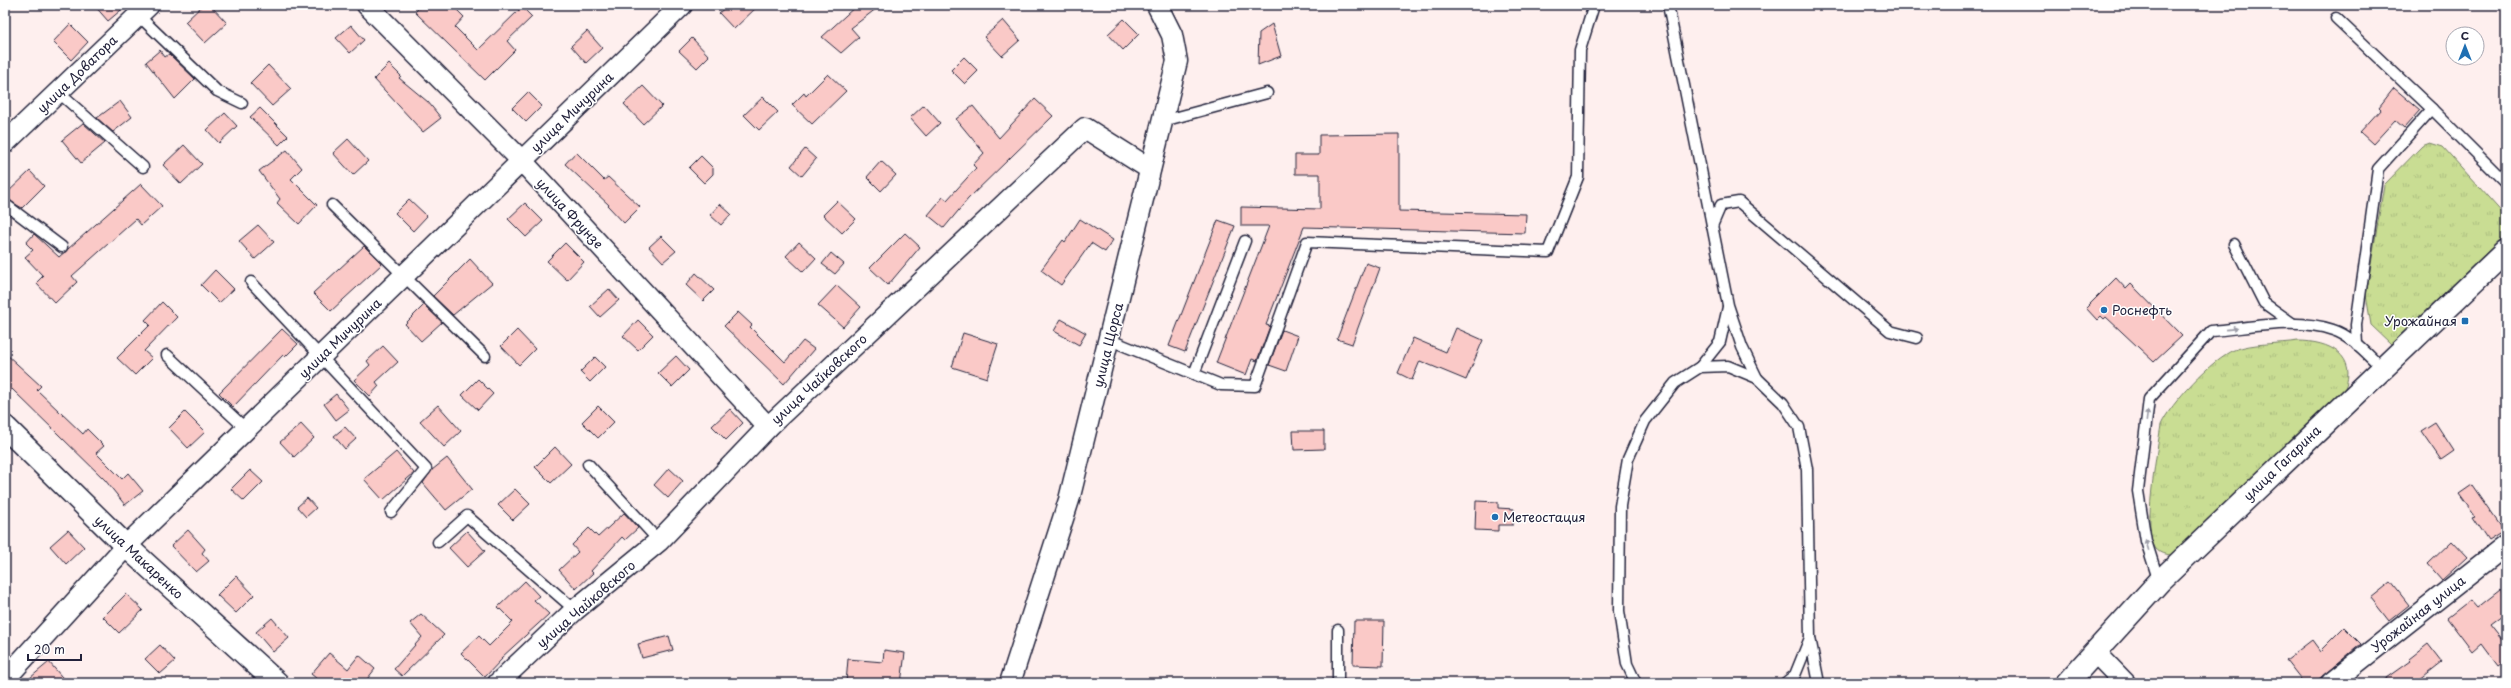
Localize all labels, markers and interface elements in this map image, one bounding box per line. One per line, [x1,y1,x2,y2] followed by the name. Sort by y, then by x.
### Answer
[2445,26,2485,66] north arrow
[2461,27,2469,44] text: С
[32,30,122,117] street label: улица Доватора
[526,67,618,156] street label: улица Мичурина
[533,173,608,252] street label: улица Фрунзе
[294,293,386,382] street label: улица Мичурина
[1088,300,1127,389] street label: улица Щорса
[2112,300,2172,319] place label: Роснефть
[2099,305,2109,315] marker: Роснефть
[2385,311,2457,330] place label: Урожайная
[2460,316,2470,326] marker: Урожайная
[2226,326,2238,333] one-way arrow
[766,329,871,428] street label: улица Чайковского
[2144,410,2150,422] one-way arrow
[2239,420,2325,505] street label: улица Гагарина
[1503,507,1586,526] place label: Метеостация
[91,510,188,603] street label: улица Макаренко
[1490,512,1500,522] marker: Метеостация
[2144,539,2150,551] one-way arrow
[532,555,639,652] street label: улица Чайковского
[2367,570,2469,656] street label: Урожайная улица
[28,636,81,662] scale bar
[34,640,65,658] text: 20 m

